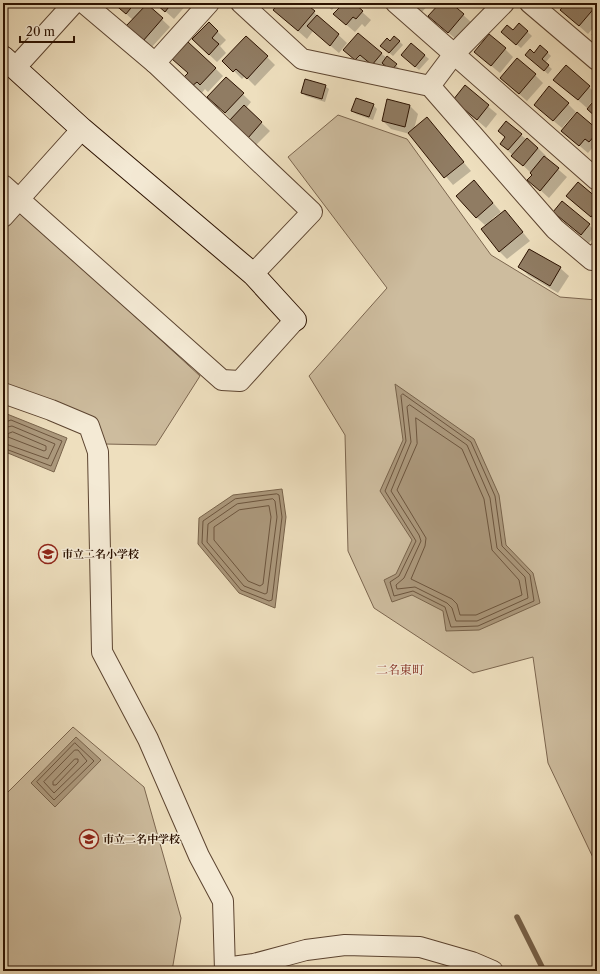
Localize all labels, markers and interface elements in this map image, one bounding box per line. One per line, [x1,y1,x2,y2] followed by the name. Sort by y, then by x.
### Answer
[20,18,74,44] scale bar
[26,24,55,39] text: 20 m
[37,543,59,565] school or university icon: 市立二名小学校
[62,547,139,561] place label: 市立二名小学校
[376,662,424,677] district label: 二名東町
[78,828,100,850] school or university icon: 市立二名中学校
[103,832,180,846] place label: 市立二名中学校

